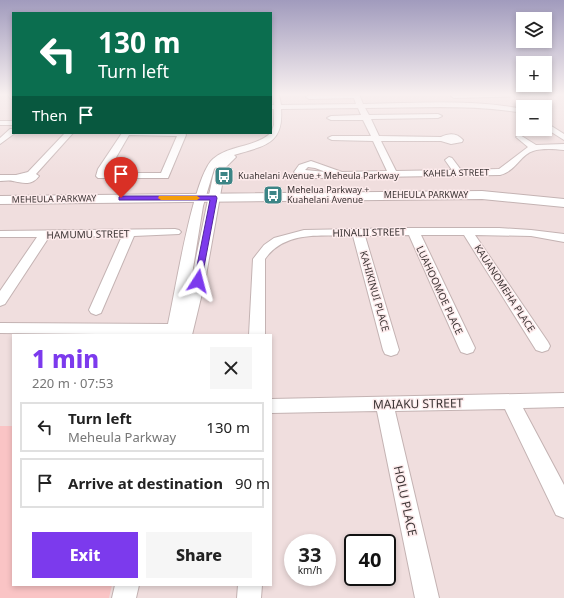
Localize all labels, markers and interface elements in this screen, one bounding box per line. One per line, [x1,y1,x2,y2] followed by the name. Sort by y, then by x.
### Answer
[516,12,552,136] map controls
[516,12,552,48] button: layers
[98,23,181,61] text: 130 m
[32,28,84,80] icon: left
[516,56,552,92] button: +
[98,59,169,83] text: Turn left
[516,100,552,136] button: −
[75,104,97,126] icon: arrive
[32,105,67,125] text: Then
[104,157,138,198] pin
[110,163,132,185] icon: arrive
[213,165,235,187] bus stop icon: Kuahelani Avenue + Meheula Parkway
[423,165,489,180] street label: KAHELA STREET
[238,169,399,182] place label: Kuahelani Avenue + Meheula Parkway
[287,183,369,206] place label: Mehelua Parkway + Kuahelani Avenue
[262,184,284,206] bus stop icon: Mehelua Parkway + Kuahelani Avenue
[384,188,469,201] street label: MEHEULA PARKWAY
[12,191,97,206] street label: MEHEULA PARKWAY
[332,224,406,240] street label: HINALII STREET
[46,226,130,242] street label: HAMUMU STREET
[471,241,539,335] street label: KAUANOMEHA PLACE
[413,243,467,337] street label: LUAHOOMOE PLACE
[357,249,393,333] street label: KAHIKINUI PLACE
[177,260,219,302] position arrow
[32,342,99,375] text: 1 min
[210,347,252,389] button: close
[32,374,113,392] text: 220 m · 07:53
[373,394,464,413] street label: MAIAKU STREET
[68,408,132,428] text: Turn left
[34,416,56,438] icon: left
[206,417,250,437] text: 130 m
[68,428,176,446] text: Meheula Parkway
[390,464,421,538] street label: HOLU PLACE
[34,472,56,494] icon: arrive
[68,473,223,493] text: Arrive at destination
[235,473,270,493] text: 90 m
[32,532,138,578] button: Exit
[146,532,252,578] button: Share
[344,534,396,586] speed limit sign: 40
[299,541,321,568] text: 33
[298,563,322,577] text: km/h

